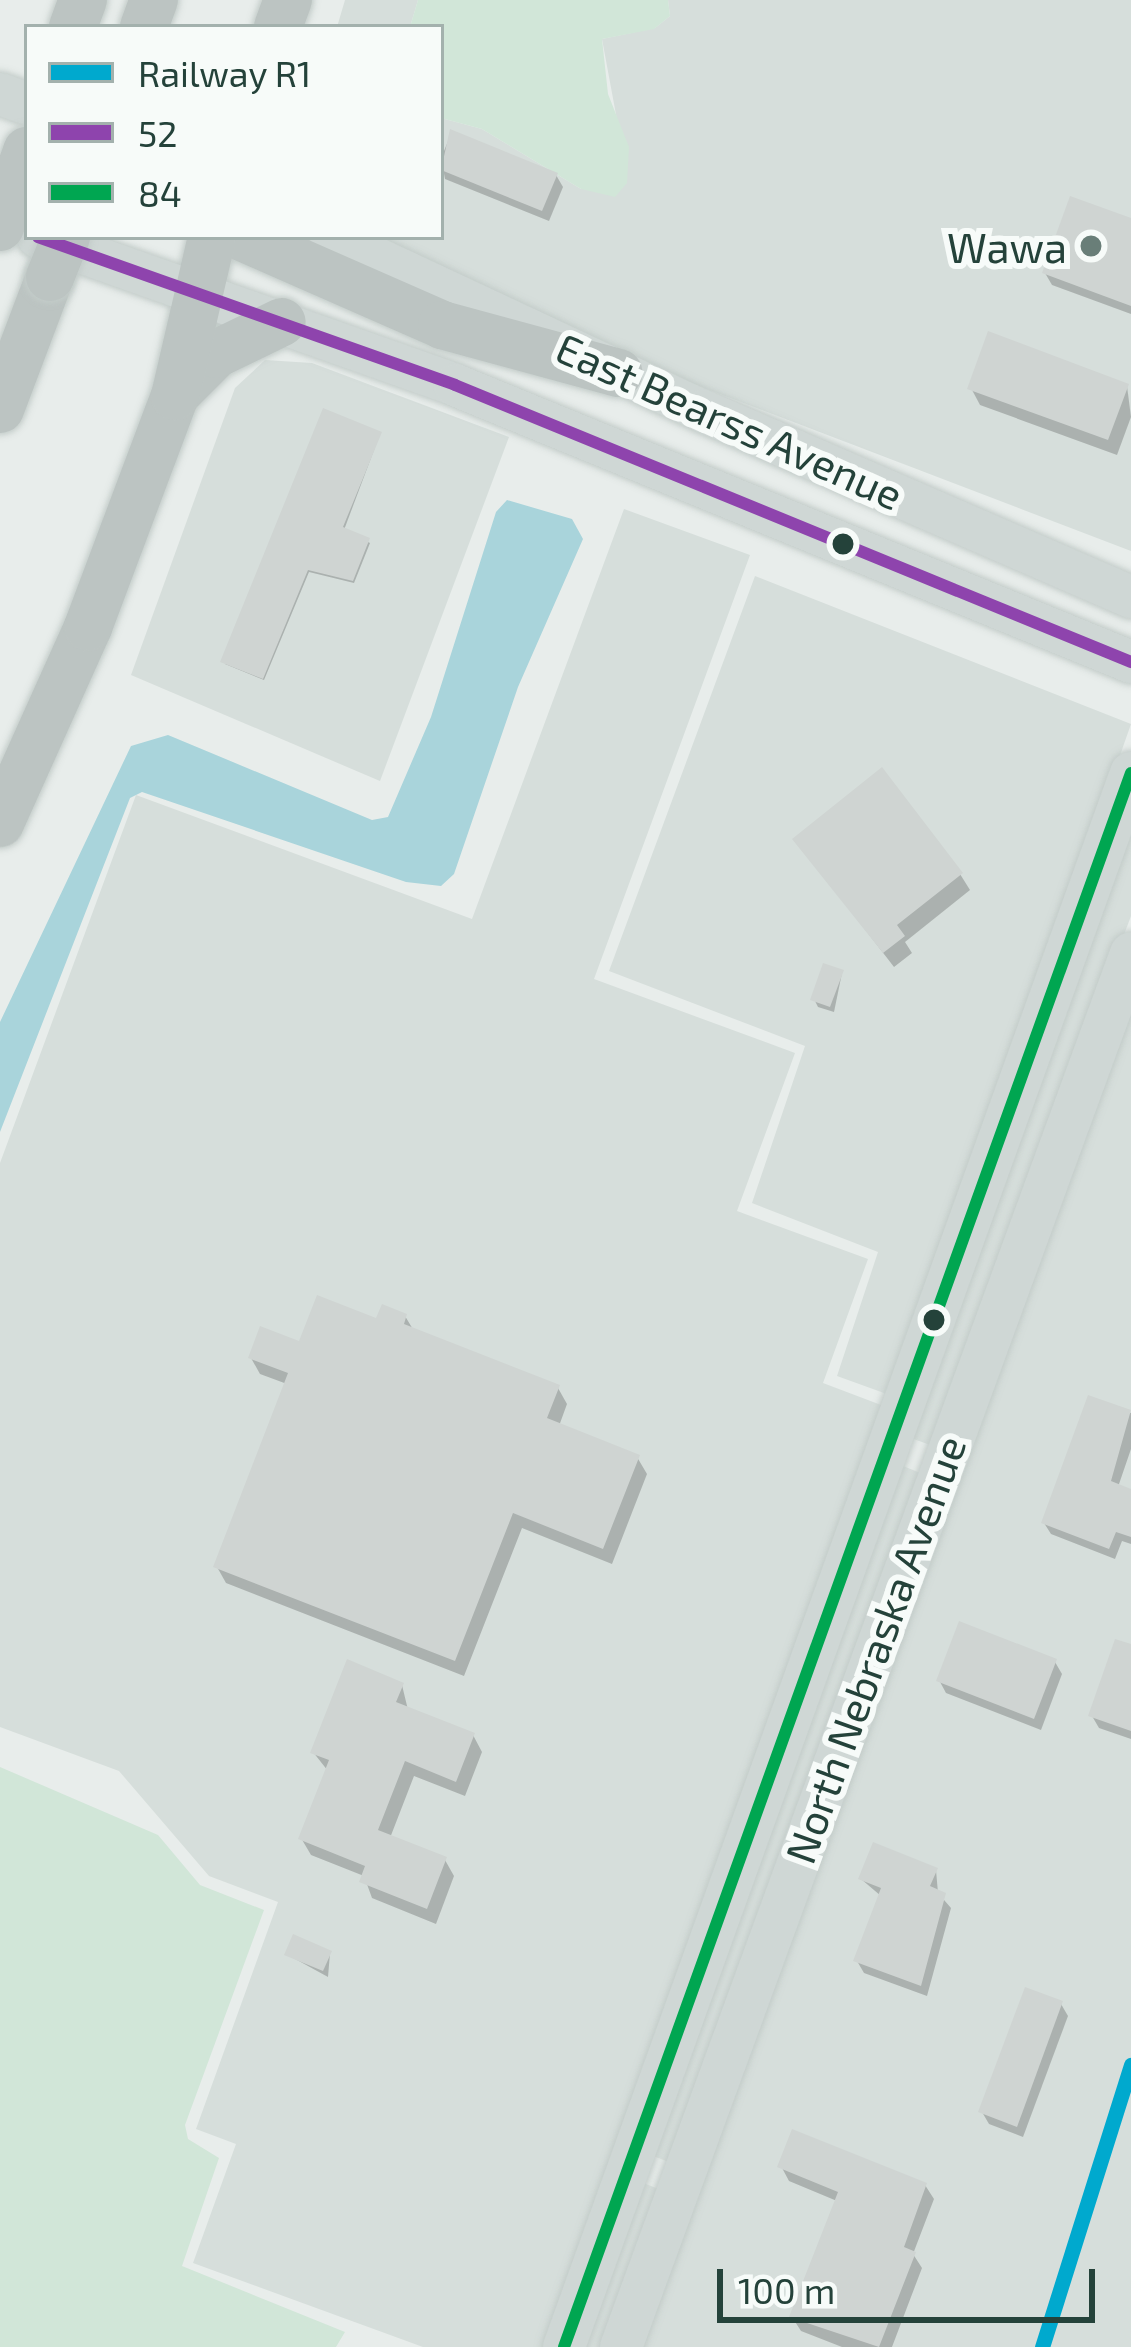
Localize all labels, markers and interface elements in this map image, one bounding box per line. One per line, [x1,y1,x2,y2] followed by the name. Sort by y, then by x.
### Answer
[24,24,444,240] legend
[138,51,311,94] text: Railway R1
[138,111,178,154] text: 52
[138,171,182,214] text: 84
[947,221,1067,271] place label: Wawa
[1078,233,1104,259] marker: Wawa
[549,321,911,519] street label: East Bearss Avenue
[832,533,854,555] unlabelled marker
[923,1309,945,1331] unlabelled marker
[773,1428,975,1870] street label: North Nebraska Avenue
[723,2245,1101,2319] scale bar
[738,2268,835,2311] text: 100 m

